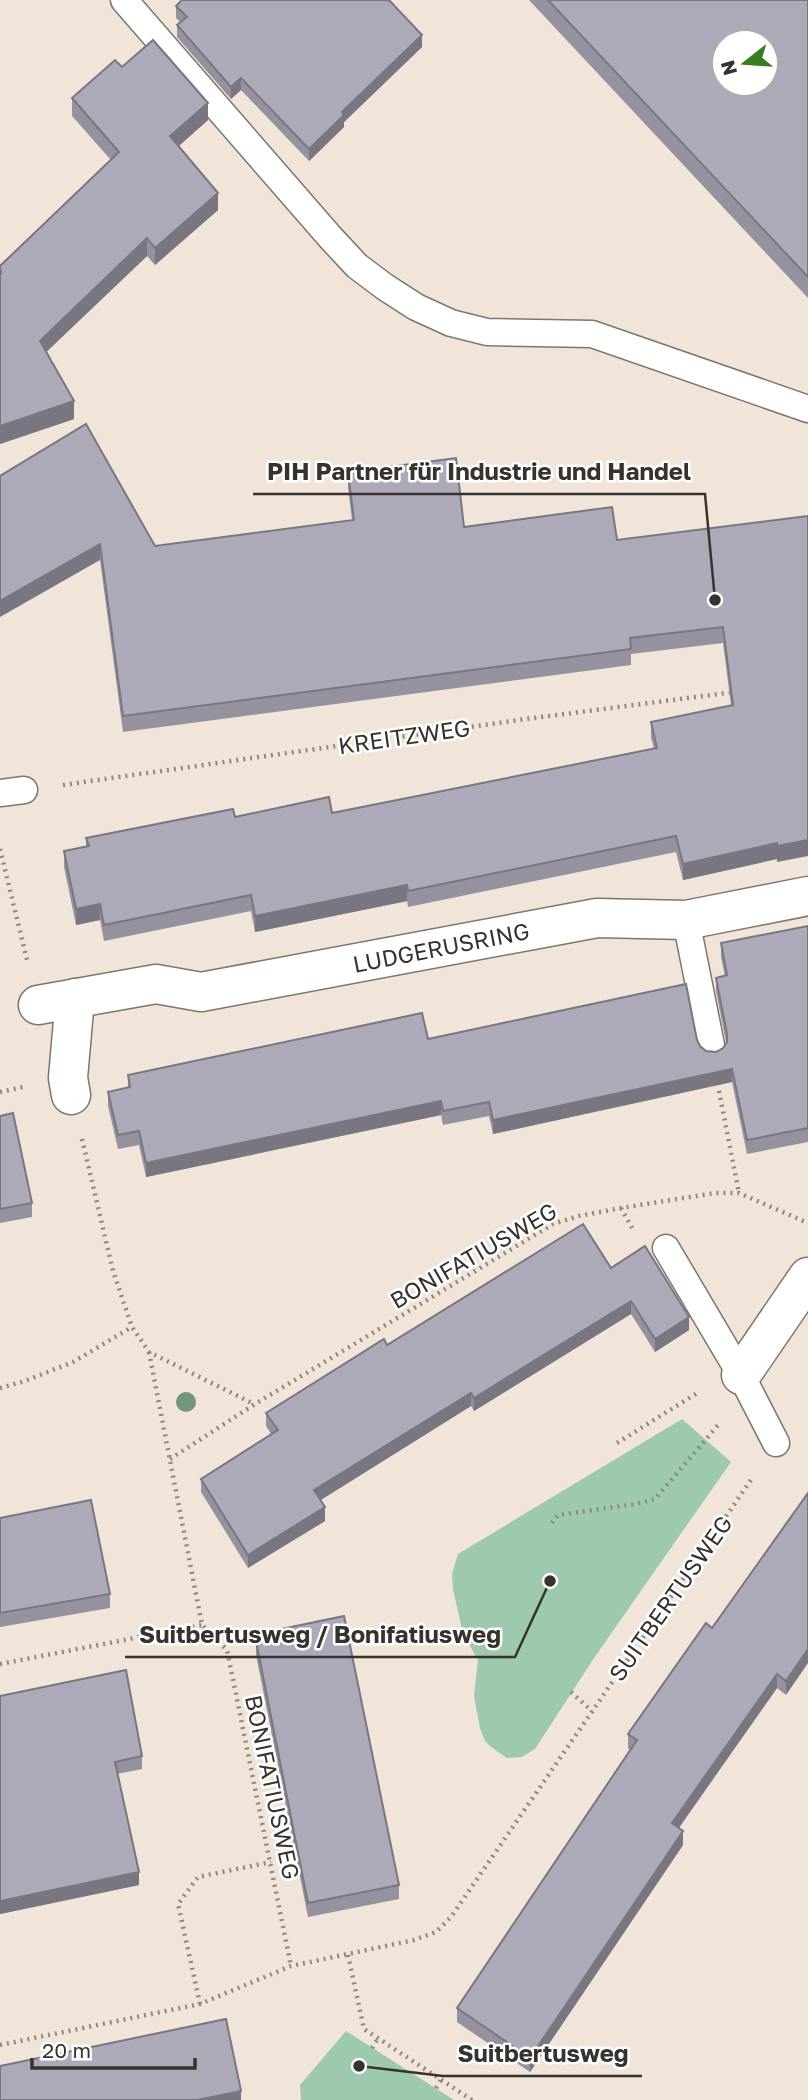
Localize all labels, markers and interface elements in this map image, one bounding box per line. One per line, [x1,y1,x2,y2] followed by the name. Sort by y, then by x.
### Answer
[710,28,780,98] north arrow
[715,58,741,78] text: N
[253,449,705,494] callout: PIH Partner für Industrie und Handel
[267,456,691,485] text: PIH Partner für Industrie und Handel
[336,713,472,759] street label: KREITZWEG
[350,916,532,978] street label: LUDGERUSRING
[385,1196,561,1314] street label: BONIFATIUSWEG
[602,1510,738,1686] street label: SUITBERTUSWEG
[125,1612,515,1657] callout: Suitbertusweg / Bonifatiusweg
[139,1619,501,1648] text: Suitbertusweg / Bonifatiusweg
[240,1692,306,1882] street label: BONIFATIUSWEG
[32,2026,194,2070] scale bar
[443,2031,642,2076] callout: Suitbertusweg
[42,2037,91,2063] text: 20 m
[457,2038,629,2067] text: Suitbertusweg

